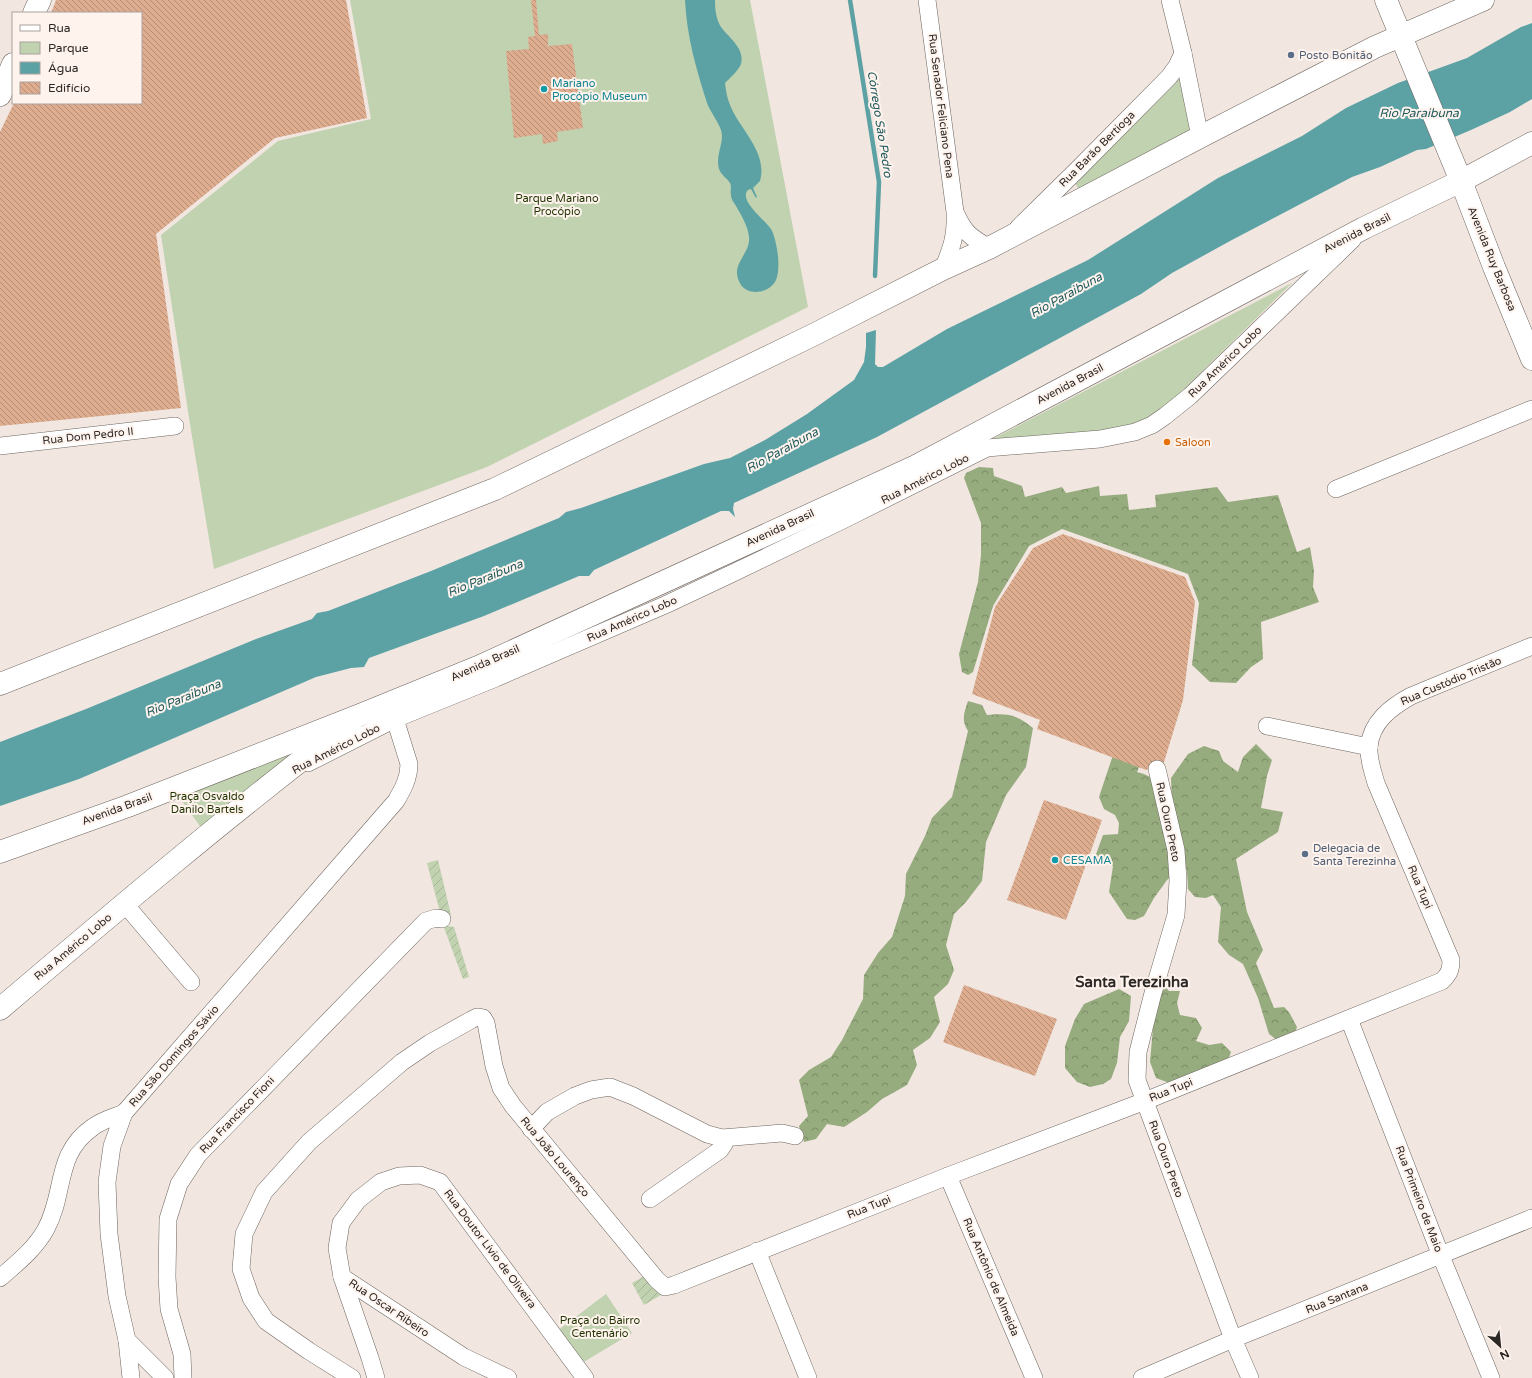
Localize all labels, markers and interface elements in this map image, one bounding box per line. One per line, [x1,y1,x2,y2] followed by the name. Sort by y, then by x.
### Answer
[12,12,142,104] legend
[48,21,71,35] text: Rua
[926,33,956,179] street label: Rua Senador Feliciano Pena
[48,41,89,55] text: Parque
[1299,49,1373,62] place label: Posto Bonitão
[1286,50,1296,60] marker: Posto Bonitão
[48,61,78,75] text: Água
[865,70,895,179] water label: Córrego São Pedro
[552,77,647,103] place label: Mariano Procópio Museum
[48,81,90,95] text: Edifício
[539,84,549,94] marker: Mariano Procópio Museum
[1379,106,1459,120] water label: Rio Paraibuna
[1056,108,1138,190] street label: Rua Barão Bertioga
[515,192,599,218] park label: Parque Mariano Procópio
[1465,205,1519,313] street label: Avenida Ruy Barbosa
[1321,210,1393,256] street label: Avenida Brasil
[1028,269,1104,320] water label: Rio Paraibuna
[1186,323,1265,400] street label: Rua Américo Lobo
[1034,361,1106,407] street label: Avenida Brasil
[744,424,820,475] water label: Rio Paraibuna
[42,425,134,447] street label: Rua Dom Pedro II
[1175,436,1211,449] place label: Saloon
[1162,437,1172,447] marker: Saloon
[879,451,971,507] street label: Rua Américo Lobo
[744,506,816,550] street label: Avenida Brasil
[445,556,525,599] water label: Rio Paraibuna
[585,593,679,645] street label: Rua Américo Lobo
[449,642,521,684] street label: Avenida Brasil
[1399,654,1504,708] street label: Rua Custódio Tristão
[143,676,223,719] water label: Rio Paraibuna
[290,721,382,777] street label: Rua Américo Lobo
[1153,781,1183,863] street label: Rua Ouro Preto
[80,790,154,828] street label: Avenida Brasil
[169,790,245,816] park label: Praça Osvaldo Danilo Bartels
[1313,842,1396,868] place label: Delegacia de Santa Terezinha
[1300,849,1310,859] marker: Delegacia de Santa Terezinha
[1063,854,1111,867] place label: CESAMA
[1050,855,1060,865] marker: CESAMA
[1405,863,1435,911] street label: Rua Tupi
[32,911,115,983] street label: Rua Américo Lobo
[1075,973,1189,991] district label: Santa Terezinha
[126,1002,222,1109] street label: Rua São Domingos Sávio
[197,1074,277,1156] street label: Rua Francisco Fioni
[1147,1075,1195,1105] street label: Rua Tupi
[518,1114,592,1200] street label: Rua João Lourenço
[1146,1119,1186,1200] street label: Rua Ouro Preto
[1393,1144,1445,1254] street label: Rua Primeiro de Maio
[441,1187,539,1311] street label: Rua Doutor Lívio de Oliveira
[845,1192,893,1222] street label: Rua Tupi
[960,1216,1022,1338] street label: Rua Antônio de Almeida
[346,1276,432,1340] street label: Rua Oscar Ribeiro
[1304,1280,1370,1316] street label: Rua Santana
[560,1314,641,1340] park label: Praça do Bairro Centenário
[1480,1326,1520,1366] north arrow
[1497,1347,1511,1362] text: N

